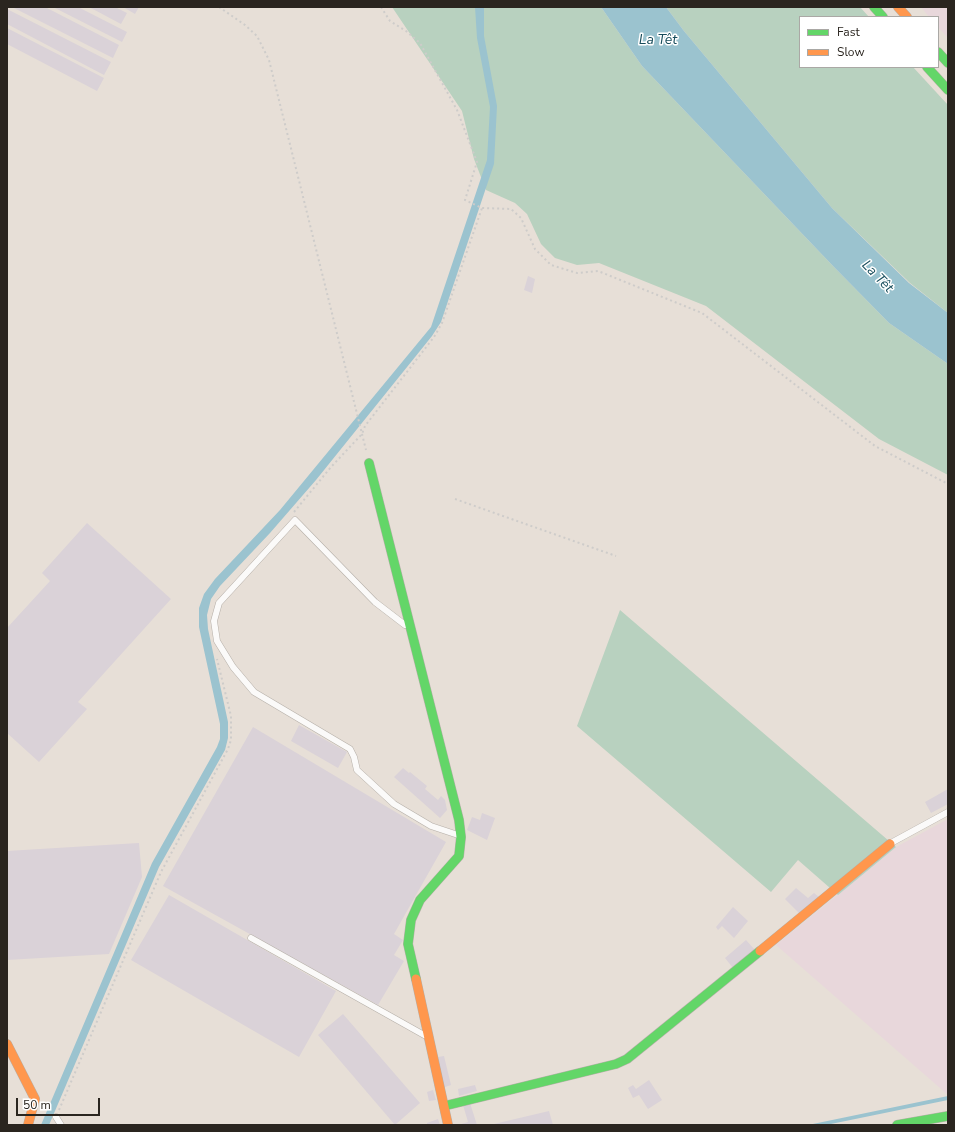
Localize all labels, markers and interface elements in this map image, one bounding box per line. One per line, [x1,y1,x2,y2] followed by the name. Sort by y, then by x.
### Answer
[799,16,939,68] legend
[837,24,860,40] text: Fast
[639,33,677,49] water label: La Têt
[837,44,865,60] text: Slow
[858,257,896,297] water label: La Têt
[18,1090,102,1116] scale bar
[23,1097,51,1113] text: 50 m

